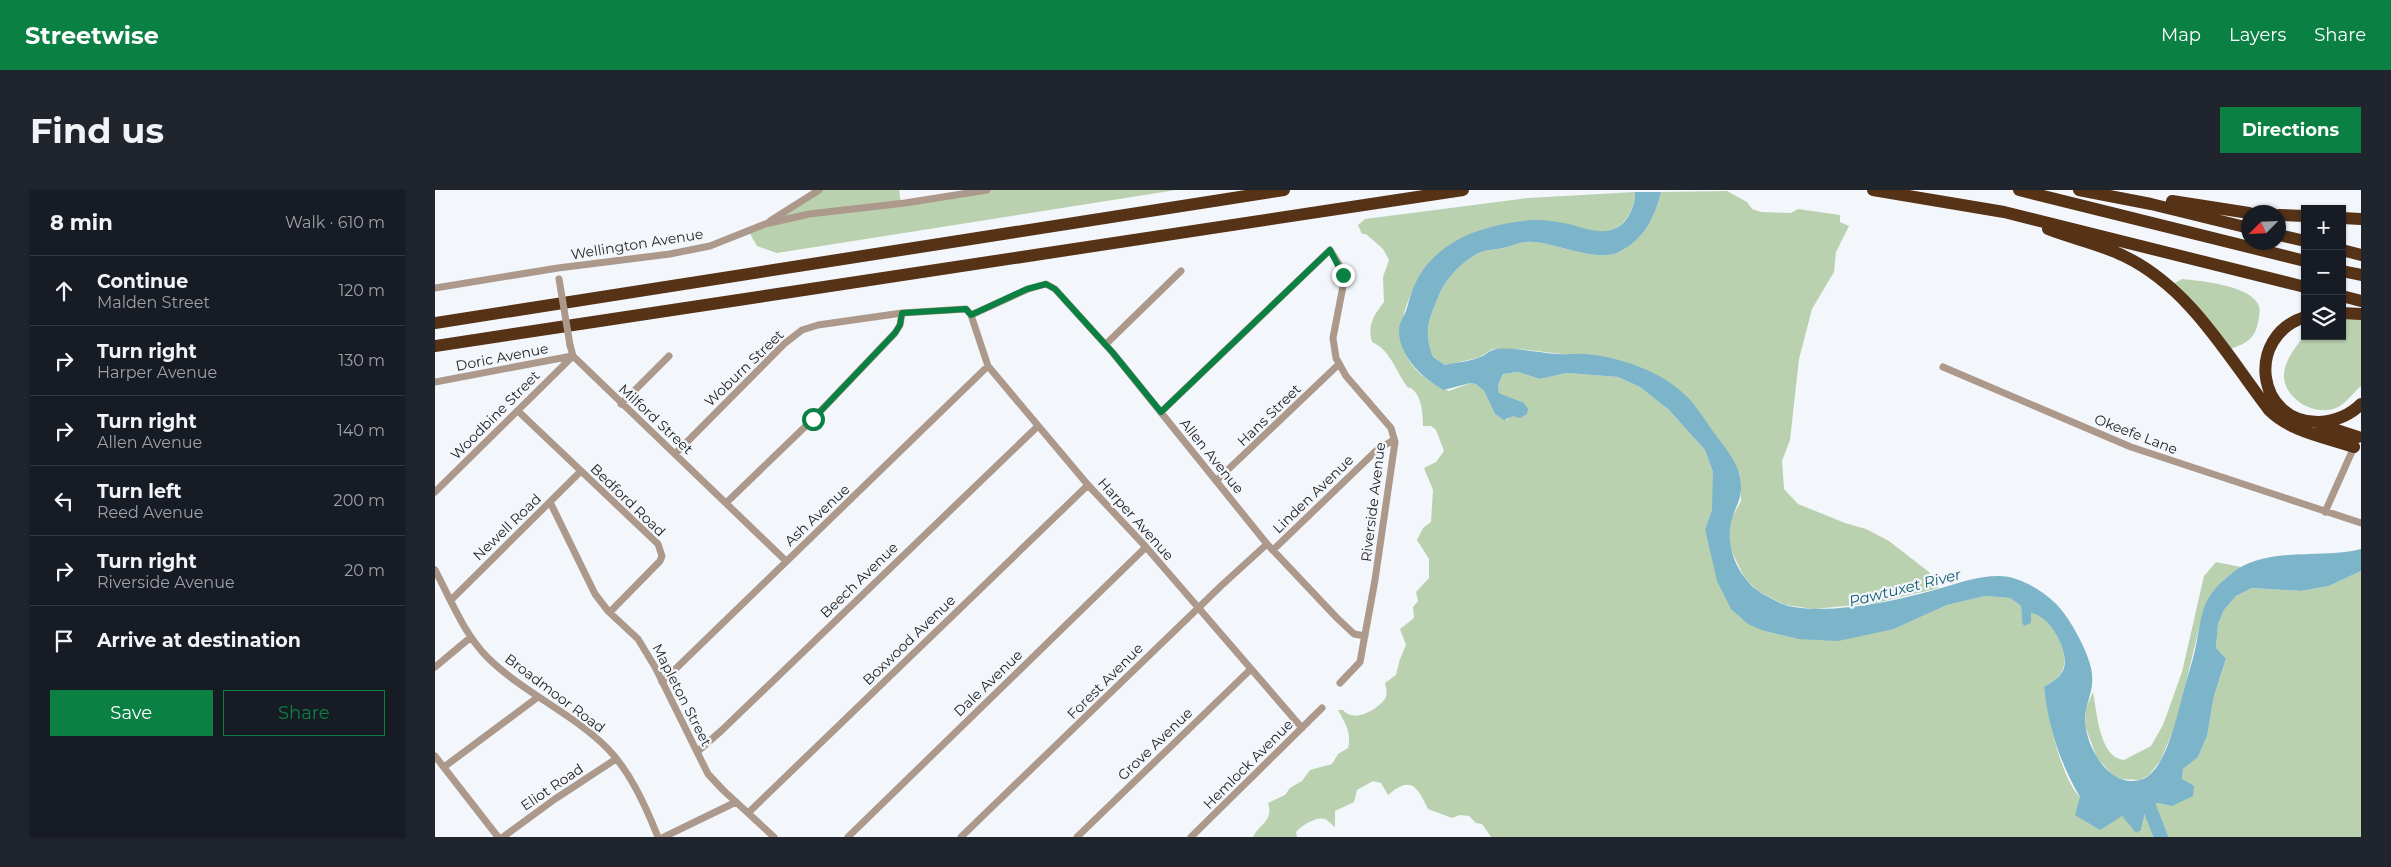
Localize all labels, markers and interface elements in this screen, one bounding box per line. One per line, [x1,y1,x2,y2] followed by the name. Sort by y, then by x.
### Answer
[25,21,159,50] text: Streetwise
[2161,24,2201,46] text: Map
[2229,24,2286,46] text: Layers
[2314,24,2366,46] text: Share
[2220,107,2361,153] button: Directions
[30,109,164,152] text: Find us
[2241,205,2286,250] north arrow
[2301,205,2346,340] map controls
[2301,205,2346,250] button: +
[50,210,113,235] text: 8 min
[285,213,385,232] text: Walk · 610 m
[570,225,704,263] street label: Wellington Avenue
[2301,250,2346,295] button: −
[1332,264,1355,287] route end
[97,270,188,293] text: Continue
[50,277,78,305] icon: ahead
[338,281,385,300] text: 120 m
[97,293,210,312] text: Malden Street
[2301,295,2346,340] button: layers
[701,325,788,410] street label: Woburn Street
[454,339,550,375] street label: Doric Avenue
[97,340,197,363] text: Turn right
[50,347,78,375] icon: right
[338,351,385,370] text: 130 m
[97,363,217,382] text: Harper Avenue
[447,366,544,463] street label: Woodbine Street
[615,380,697,458] street label: Milford Street
[1233,380,1305,450] street label: Hans Street
[802,408,825,431] route start
[97,410,197,433] text: Turn right
[2092,410,2180,458] street label: Okeefe Lane
[1176,415,1248,497] street label: Allen Avenue
[50,417,78,445] icon: right
[337,421,385,440] text: 140 m
[97,433,202,452] text: Allen Avenue
[1357,441,1389,563] street label: Riverside Avenue
[1269,451,1357,537] street label: Linden Avenue
[587,460,669,540] street label: Bedford Road
[1094,474,1178,564] street label: Harper Avenue
[97,480,182,503] text: Turn left
[781,480,853,550] street label: Ash Avenue
[50,487,78,515] icon: left
[469,490,545,564] street label: Newell Road
[334,491,385,510] text: 200 m
[97,503,203,522] text: Reed Avenue
[816,538,902,622] street label: Beech Avenue
[97,550,197,573] text: Turn right
[50,557,78,585] icon: right
[344,561,385,580] text: 20 m
[1847,564,1964,611] water label: Pawtuxet River
[97,573,235,592] text: Riverside Avenue
[859,591,959,689] street label: Boxwood Avenue
[50,627,78,655] icon: arrive
[97,629,301,652] text: Arrive at destination
[1063,639,1147,723] street label: Forest Avenue
[648,641,716,750] street label: Mapleton Street
[950,646,1026,720] street label: Dale Avenue
[501,649,609,737] street label: Broadmoor Road
[50,690,213,736] button: Save
[223,690,385,736] button: Share
[1114,704,1196,784] street label: Grove Avenue
[1199,715,1297,813] street label: Hemlock Avenue
[517,760,587,814] street label: Eliot Road

